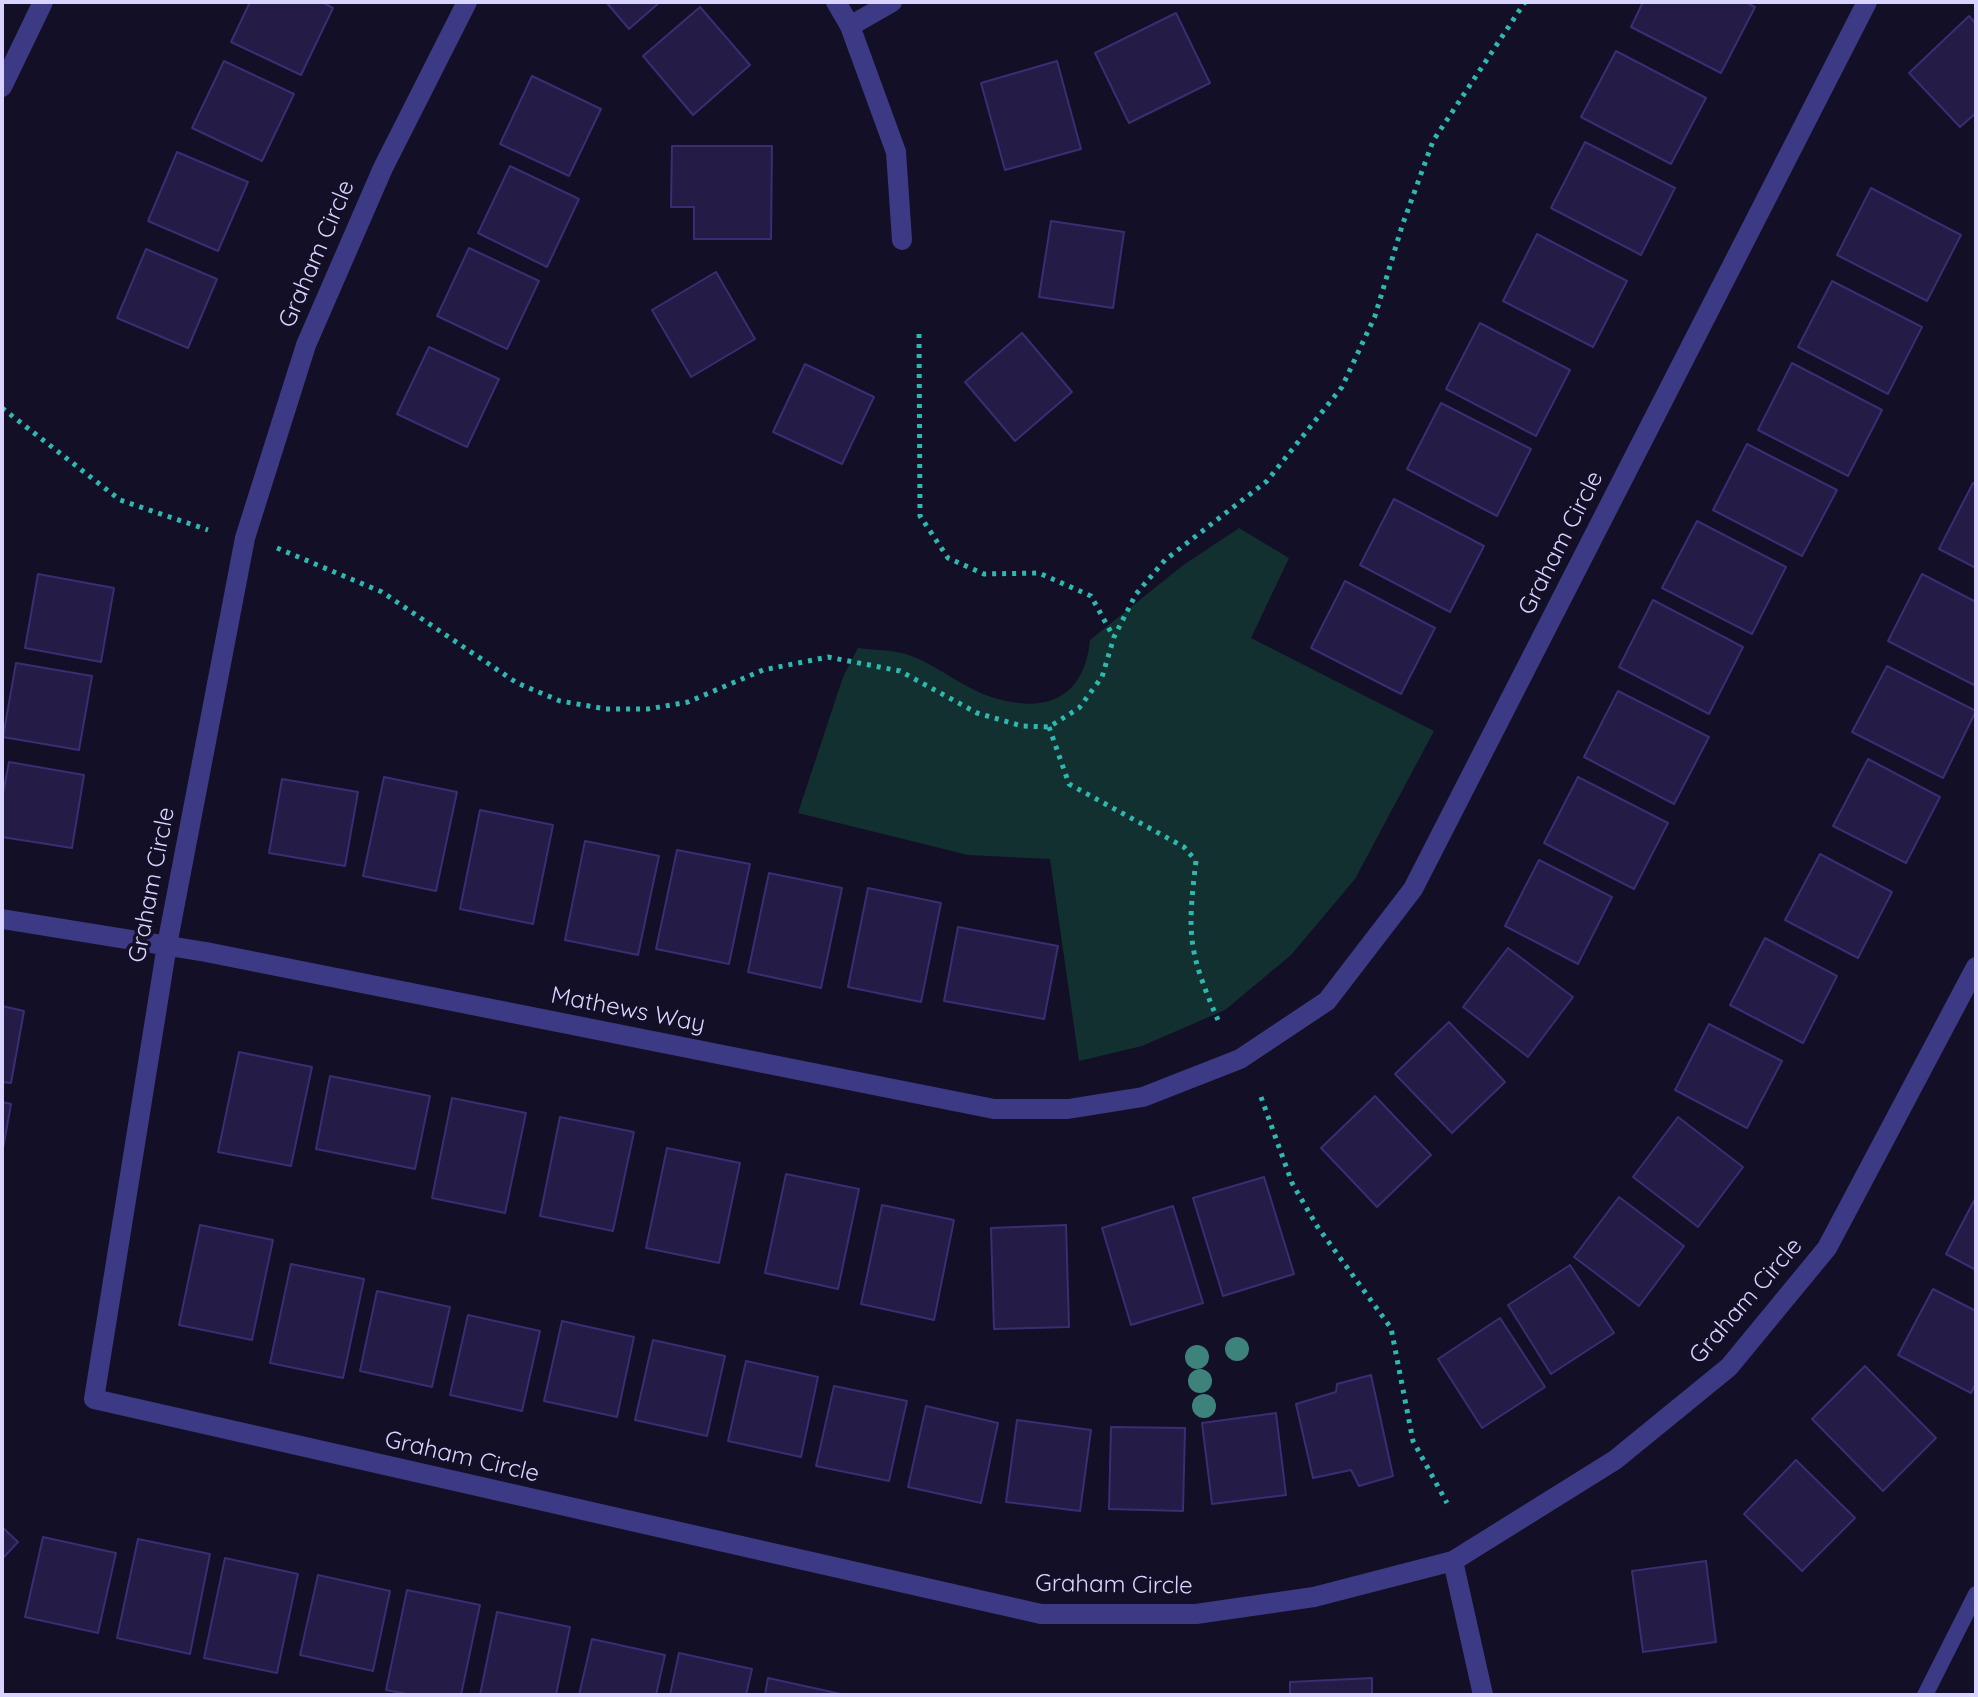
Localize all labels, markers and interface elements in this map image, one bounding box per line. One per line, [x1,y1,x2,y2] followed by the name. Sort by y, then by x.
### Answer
[273,176,361,332] street label: Graham Circle
[1512,466,1610,620] street label: Graham Circle
[123,805,181,965] street label: Graham Circle
[548,981,708,1039] street label: Mathews Way
[1683,1232,1809,1370] street label: Graham Circle
[382,1425,542,1489] street label: Graham Circle
[1035,1569,1193,1601] street label: Graham Circle

